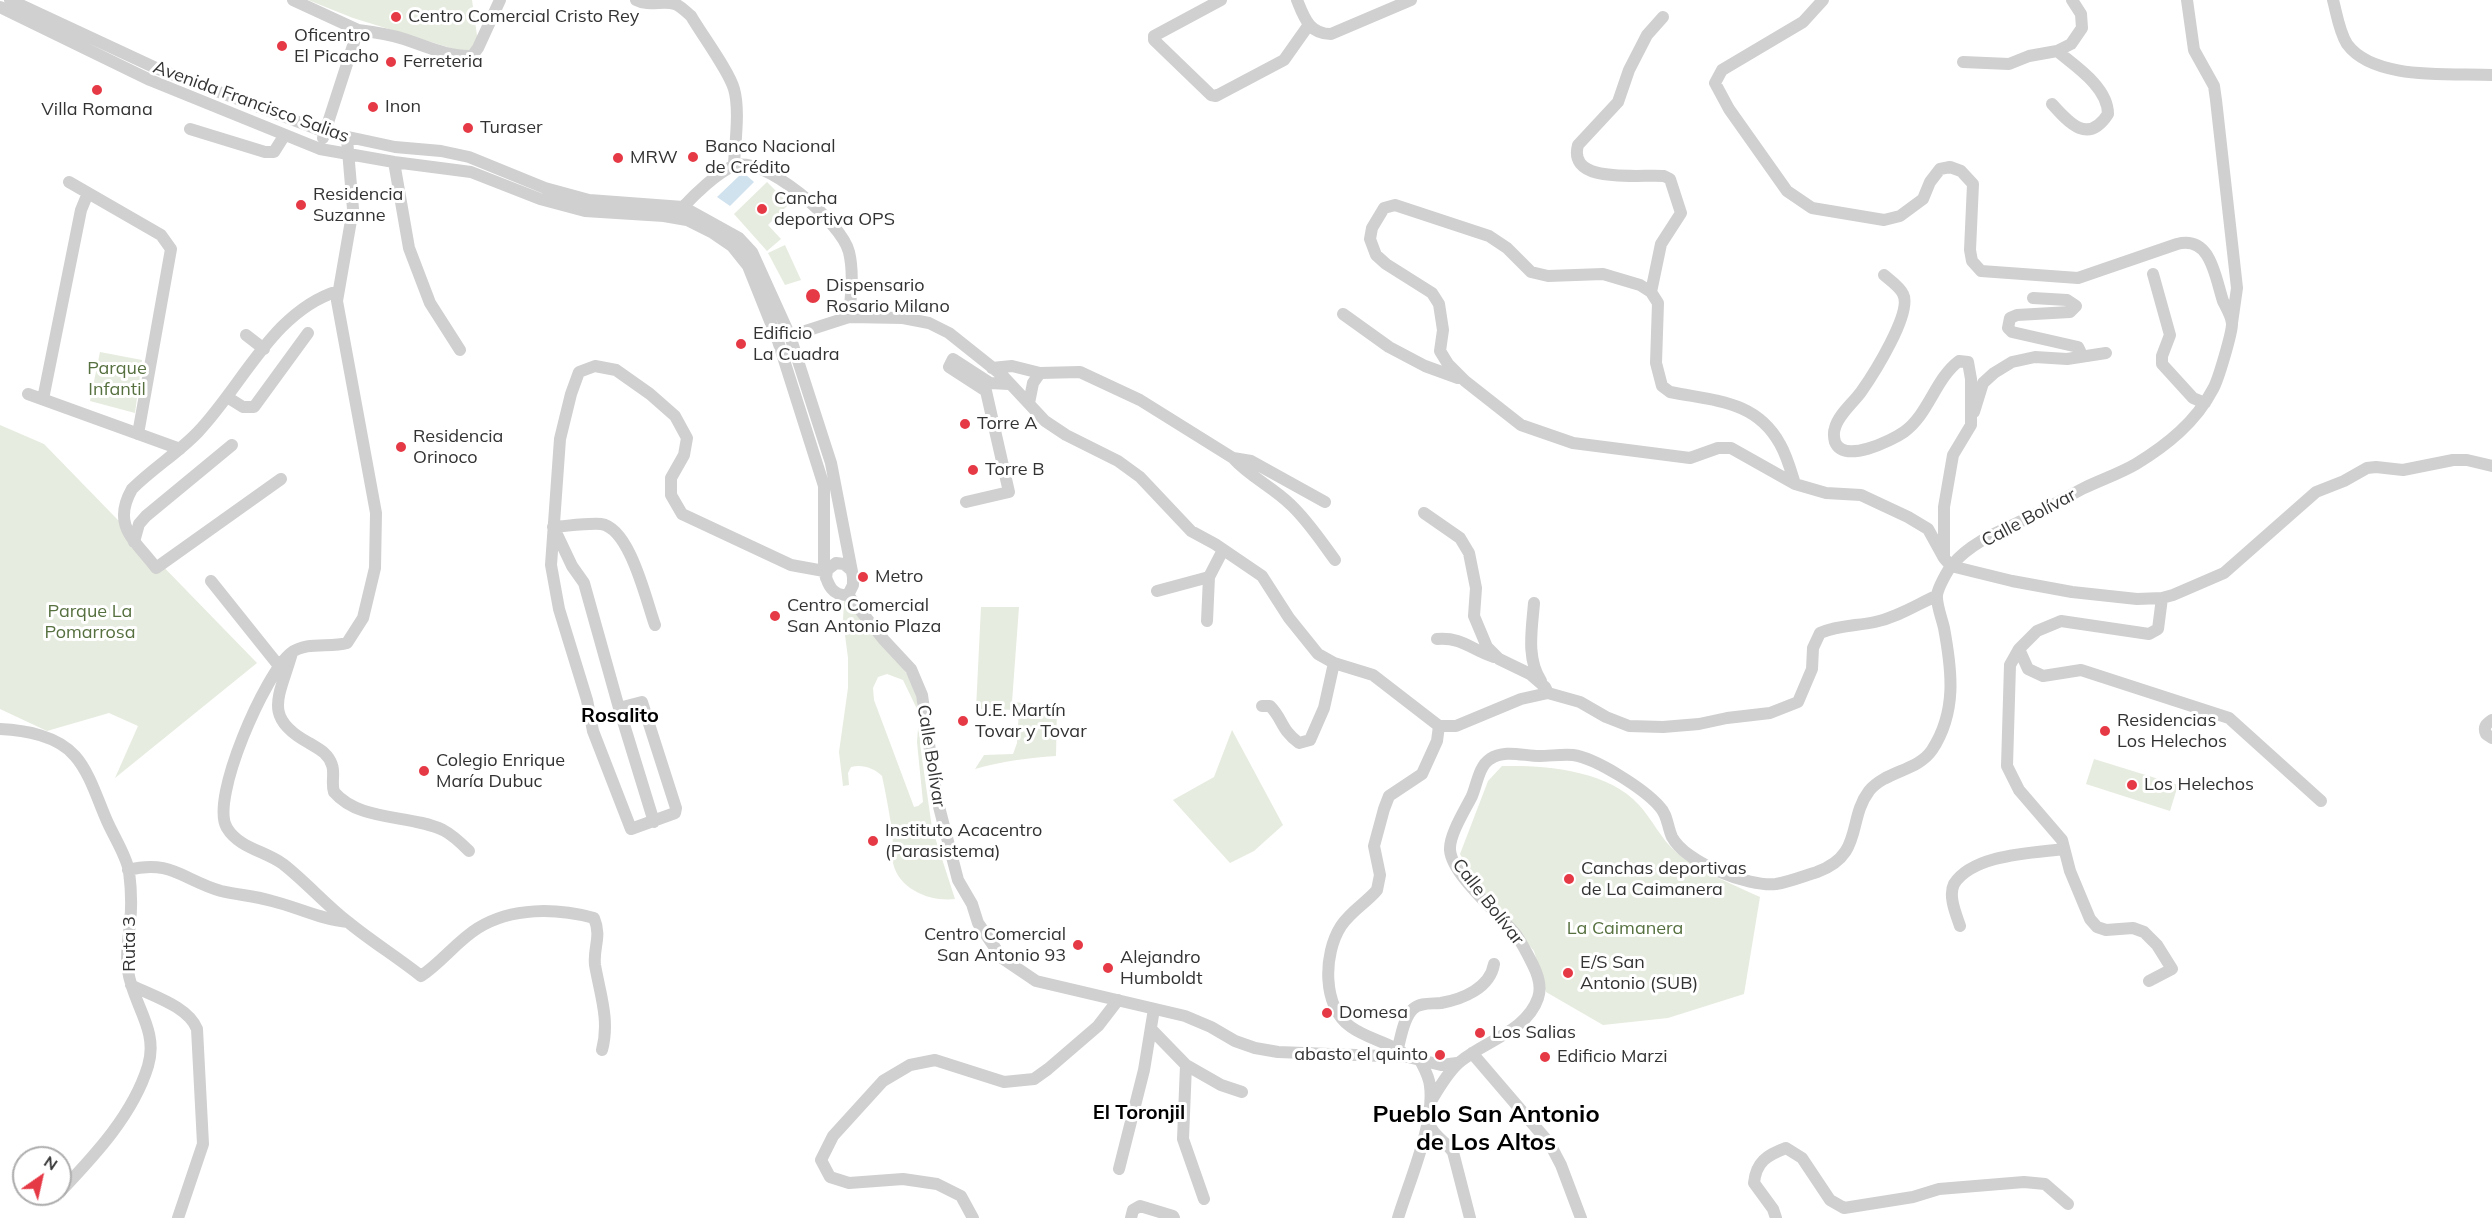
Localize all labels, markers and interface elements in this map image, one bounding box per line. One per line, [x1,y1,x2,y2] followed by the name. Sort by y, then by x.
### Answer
[408,6,639,28] place label: Centro Comercial Cristo Rey
[389,10,403,24] marker: Centro Comercial Cristo Rey
[294,25,379,68] place label: Oficentro El Picacho
[275,39,289,53] marker: Oficentro El Picacho
[403,51,483,73] place label: Ferreteria
[384,55,398,69] marker: Ferreteria
[150,56,352,148] street label: Avenida Francisco Salias
[90,83,104,97] marker: Villa Romana
[385,96,421,118] place label: Inon
[41,99,153,121] place label: Villa Romana
[366,100,380,114] marker: Inon
[480,117,542,139] place label: Turaser
[461,121,475,135] marker: Turaser
[705,136,836,178] place label: Banco Nacional de Crédito
[630,147,678,169] place label: MRW
[686,150,700,164] marker: Banco Nacional de Crédito
[611,151,625,165] marker: MRW
[313,184,403,226] place label: Residencia Suzanne
[774,188,895,230] place label: Cancha deportiva OPS
[294,198,308,212] marker: Residencia Suzanne
[755,202,769,216] marker: Cancha deportiva OPS
[826,275,950,318] place label: Dispensario Rosario Milano
[804,287,822,305] marker: Dispensario Rosario Milano
[753,323,840,366] place label: Edificio La Cuadra
[734,337,748,351] marker: Edificio La Cuadra
[87,358,147,400] park label: Parque Infantil
[977,413,1037,435] place label: Torre A
[958,417,972,431] marker: Torre A
[413,426,503,468] place label: Residencia Orinoco
[394,440,408,454] marker: Residencia Orinoco
[985,459,1044,481] place label: Torre B
[966,463,980,477] marker: Torre B
[1978,484,2080,552] street label: Calle Bolívar
[875,566,923,588] place label: Metro
[856,570,870,584] marker: Metro
[787,595,941,638] place label: Centro Comercial San Antonio Plaza
[44,601,136,644] park label: Parque La Pomarrosa
[768,609,782,623] marker: Centro Comercial San Antonio Plaza
[975,700,1087,742] place label: U.E. Martín Tovar y Tovar
[912,703,950,809] street label: Calle Bolívar
[581,704,659,728] district label: Rosalito
[2117,710,2227,752] place label: Residencias Los Helechos
[956,714,970,728] marker: U.E. Martín Tovar y Tovar
[2098,724,2112,738] marker: Residencias Los Helechos
[436,750,565,792] place label: Colegio Enrique María Dubuc
[417,764,431,778] marker: Colegio Enrique María Dubuc
[2144,774,2254,796] place label: Los Helechos
[2125,778,2139,792] marker: Los Helechos
[885,820,1042,862] place label: Instituto Acacentro (Parasistema)
[866,834,880,848] marker: Instituto Acacentro (Parasistema)
[1448,855,1528,949] street label: Calle Bolívar
[1581,858,1747,900] place label: Canchas deportivas de La Caimanera
[1562,872,1576,886] marker: Canchas deportivas de La Caimanera
[119,916,141,972] street label: Ruta 3
[1567,918,1683,940] park label: La Caimanera
[924,924,1066,966] place label: Centro Comercial San Antonio 93
[1071,938,1085,952] marker: Centro Comercial San Antonio 93
[1120,947,1202,990] place label: Alejandro Humboldt
[1580,952,1698,994] place label: E/S San Antonio (SUB)
[1101,961,1115,975] marker: Alejandro Humboldt
[1561,966,1575,980] marker: E/S San Antonio (SUB)
[1339,1002,1408,1024] place label: Domesa
[1320,1006,1334,1020] marker: Domesa
[1492,1022,1576,1044] place label: Los Salias
[1473,1026,1487,1040] marker: Los Salias
[1294,1044,1428,1066] place label: abasto el quinto
[1557,1046,1668,1068] place label: Edificio Marzi
[1433,1048,1447,1062] marker: abasto el quinto
[1538,1050,1552,1064] marker: Edificio Marzi
[1093,1101,1185,1125] district label: El Toronjil
[1372,1101,1600,1157] district label: Pueblo San Antonio de Los Altos
[12,1146,72,1206] north arrow
[40,1151,62,1174] text: N

